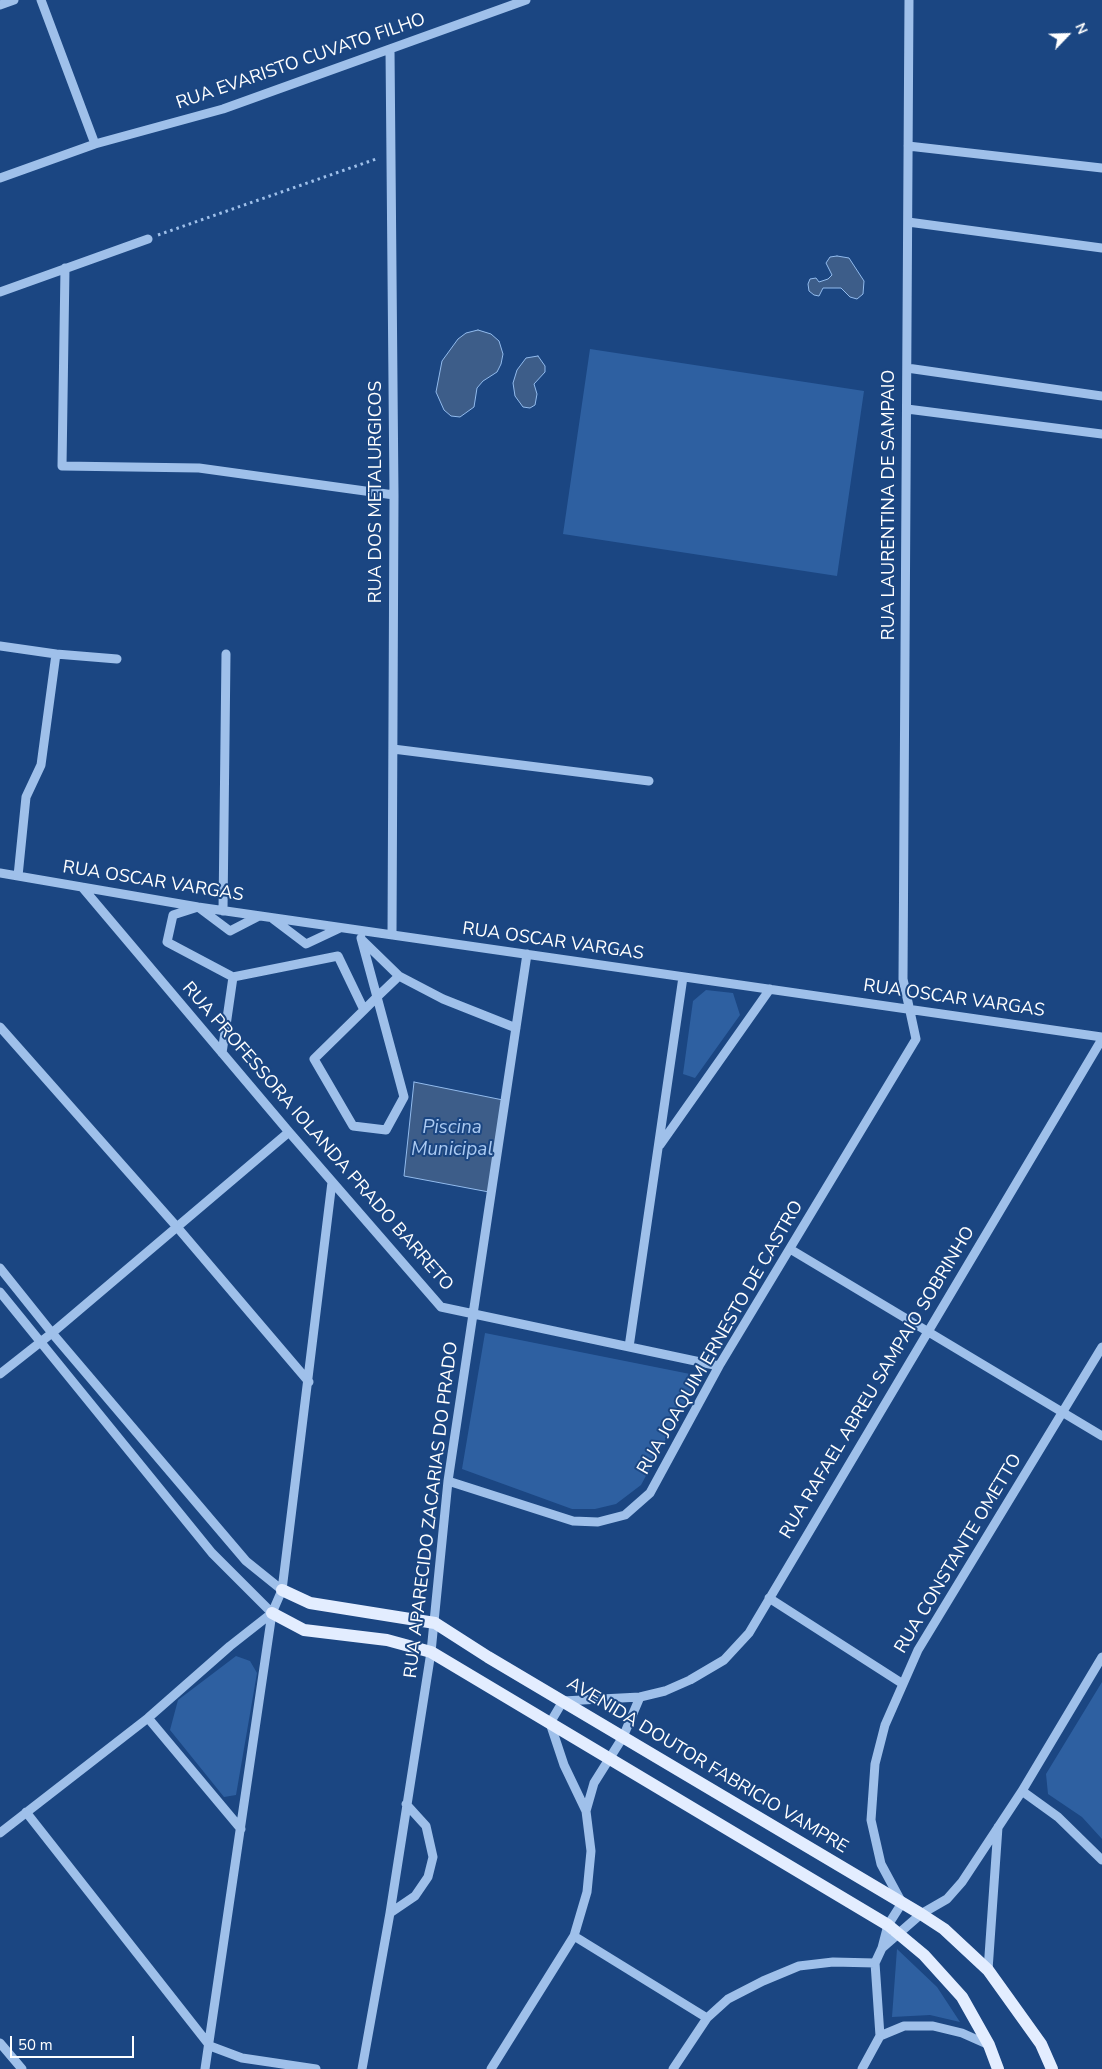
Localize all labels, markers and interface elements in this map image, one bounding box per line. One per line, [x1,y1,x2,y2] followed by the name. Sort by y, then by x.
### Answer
[174,9,428,115] street label: RUA EVARISTO CUVATO FILHO
[1042,10,1092,60] north arrow
[1070,20,1092,37] text: N
[879,370,901,640] street label: RUA LAURENTINA DE SAMPAIO
[366,381,388,603] street label: RUA DOS METALURGICOS
[61,857,245,907] street label: RUA OSCAR VARGAS
[461,919,645,965] street label: RUA OSCAR VARGAS
[862,976,1046,1022] street label: RUA OSCAR VARGAS
[177,978,457,1296] street label: RUA PROFESSORA IOLANDA PRADO BARRETO
[411,1117,493,1161] water label: Piscina Municipal
[633,1197,809,1479] street label: RUA JOAQUIM ERNESTO DE CASTRO
[776,1223,980,1543] street label: RUA RAFAEL ABREU SAMPAIO SOBRINHO
[401,1340,463,1680] street label: RUA APARECIDO ZACARIAS DO PRADO
[891,1450,1027,1658] street label: RUA CONSTANTE OMETTO
[562,1673,852,1859] street label: AVENIDA DOUTOR FABRICIO VAMPRE
[12,2026,136,2058] scale bar
[18,2035,53,2055] text: 50 m

